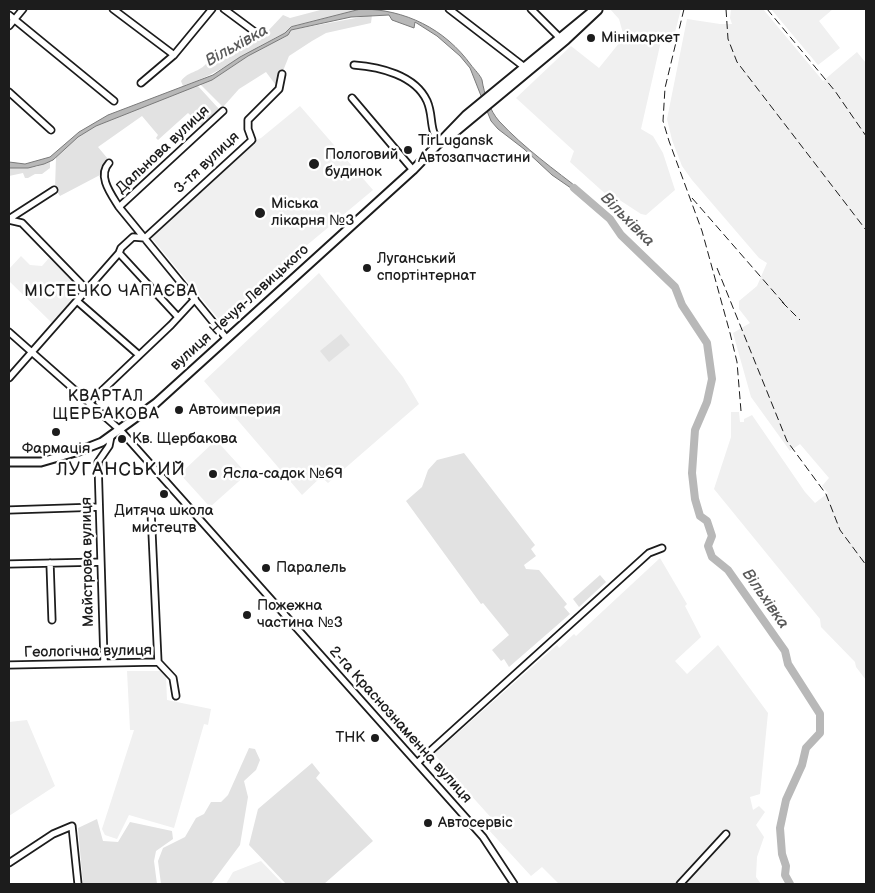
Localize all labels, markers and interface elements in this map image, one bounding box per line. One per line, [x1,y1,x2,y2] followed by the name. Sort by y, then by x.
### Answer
[202,21,272,71] water label: Вільхівка
[601,29,680,47] place label: Мінімаркет
[585,32,597,44] marker: Мінімаркет
[112,102,214,198] street label: Дальнова вулиця
[171,128,243,198] street label: 3-тя вулиця
[418,132,530,167] place label: TirLugansk Автозапчастини
[402,144,414,156] marker: TirLugansk Автозапчастини
[325,146,398,181] place label: Пологовий будинок
[307,157,321,171] marker: Пологовий будинок
[596,189,658,251] water label: Вільхівка
[271,195,354,230] place label: Міська лікарня №3
[253,206,267,220] marker: Міська лікарня №3
[167,241,313,375] street label: вулиця Нечуя-Левицького
[377,250,476,285] place label: Луганський спортінтернат
[361,262,373,274] marker: Луганський спортінтернат
[22,282,200,302] district label: МІСТЕЧКО ЧАПАЄВА
[51,387,161,425] district label: КВАРТАЛ ЩЕРБАКОВА
[189,401,281,419] place label: Автоимперия
[173,404,185,416] marker: Автоимперия
[50,426,62,438] marker: Фармація
[132,430,237,448] place label: Кв. Щербакова
[116,433,128,445] marker: Кв. Щербакова
[22,440,90,458] place label: Фармація
[55,459,187,481] district label: ЛУГАНСЬКИЙ
[223,465,343,483] place label: Ясла-садок №69
[207,468,219,480] marker: Ясла-садок №69
[158,488,170,500] marker: Дитяча школа мистецтв
[78,497,98,627] street label: Майстрова вулиця
[114,502,214,537] place label: Дитяча школа мистецтв
[276,559,346,577] place label: Паралель
[260,562,272,574] marker: Паралель
[737,565,793,633] water label: Вільхівка
[257,597,343,632] place label: Пожежна частина №3
[241,609,253,621] marker: Пожежна частина №3
[24,642,152,662] street label: Геологічна вулиця
[325,643,475,807] street label: 2-га Краснознаменна вулиця
[335,729,365,747] place label: ТНК
[369,732,381,744] marker: ТНК
[438,814,513,832] place label: Автосервіс
[422,817,434,829] marker: Автосервіс

